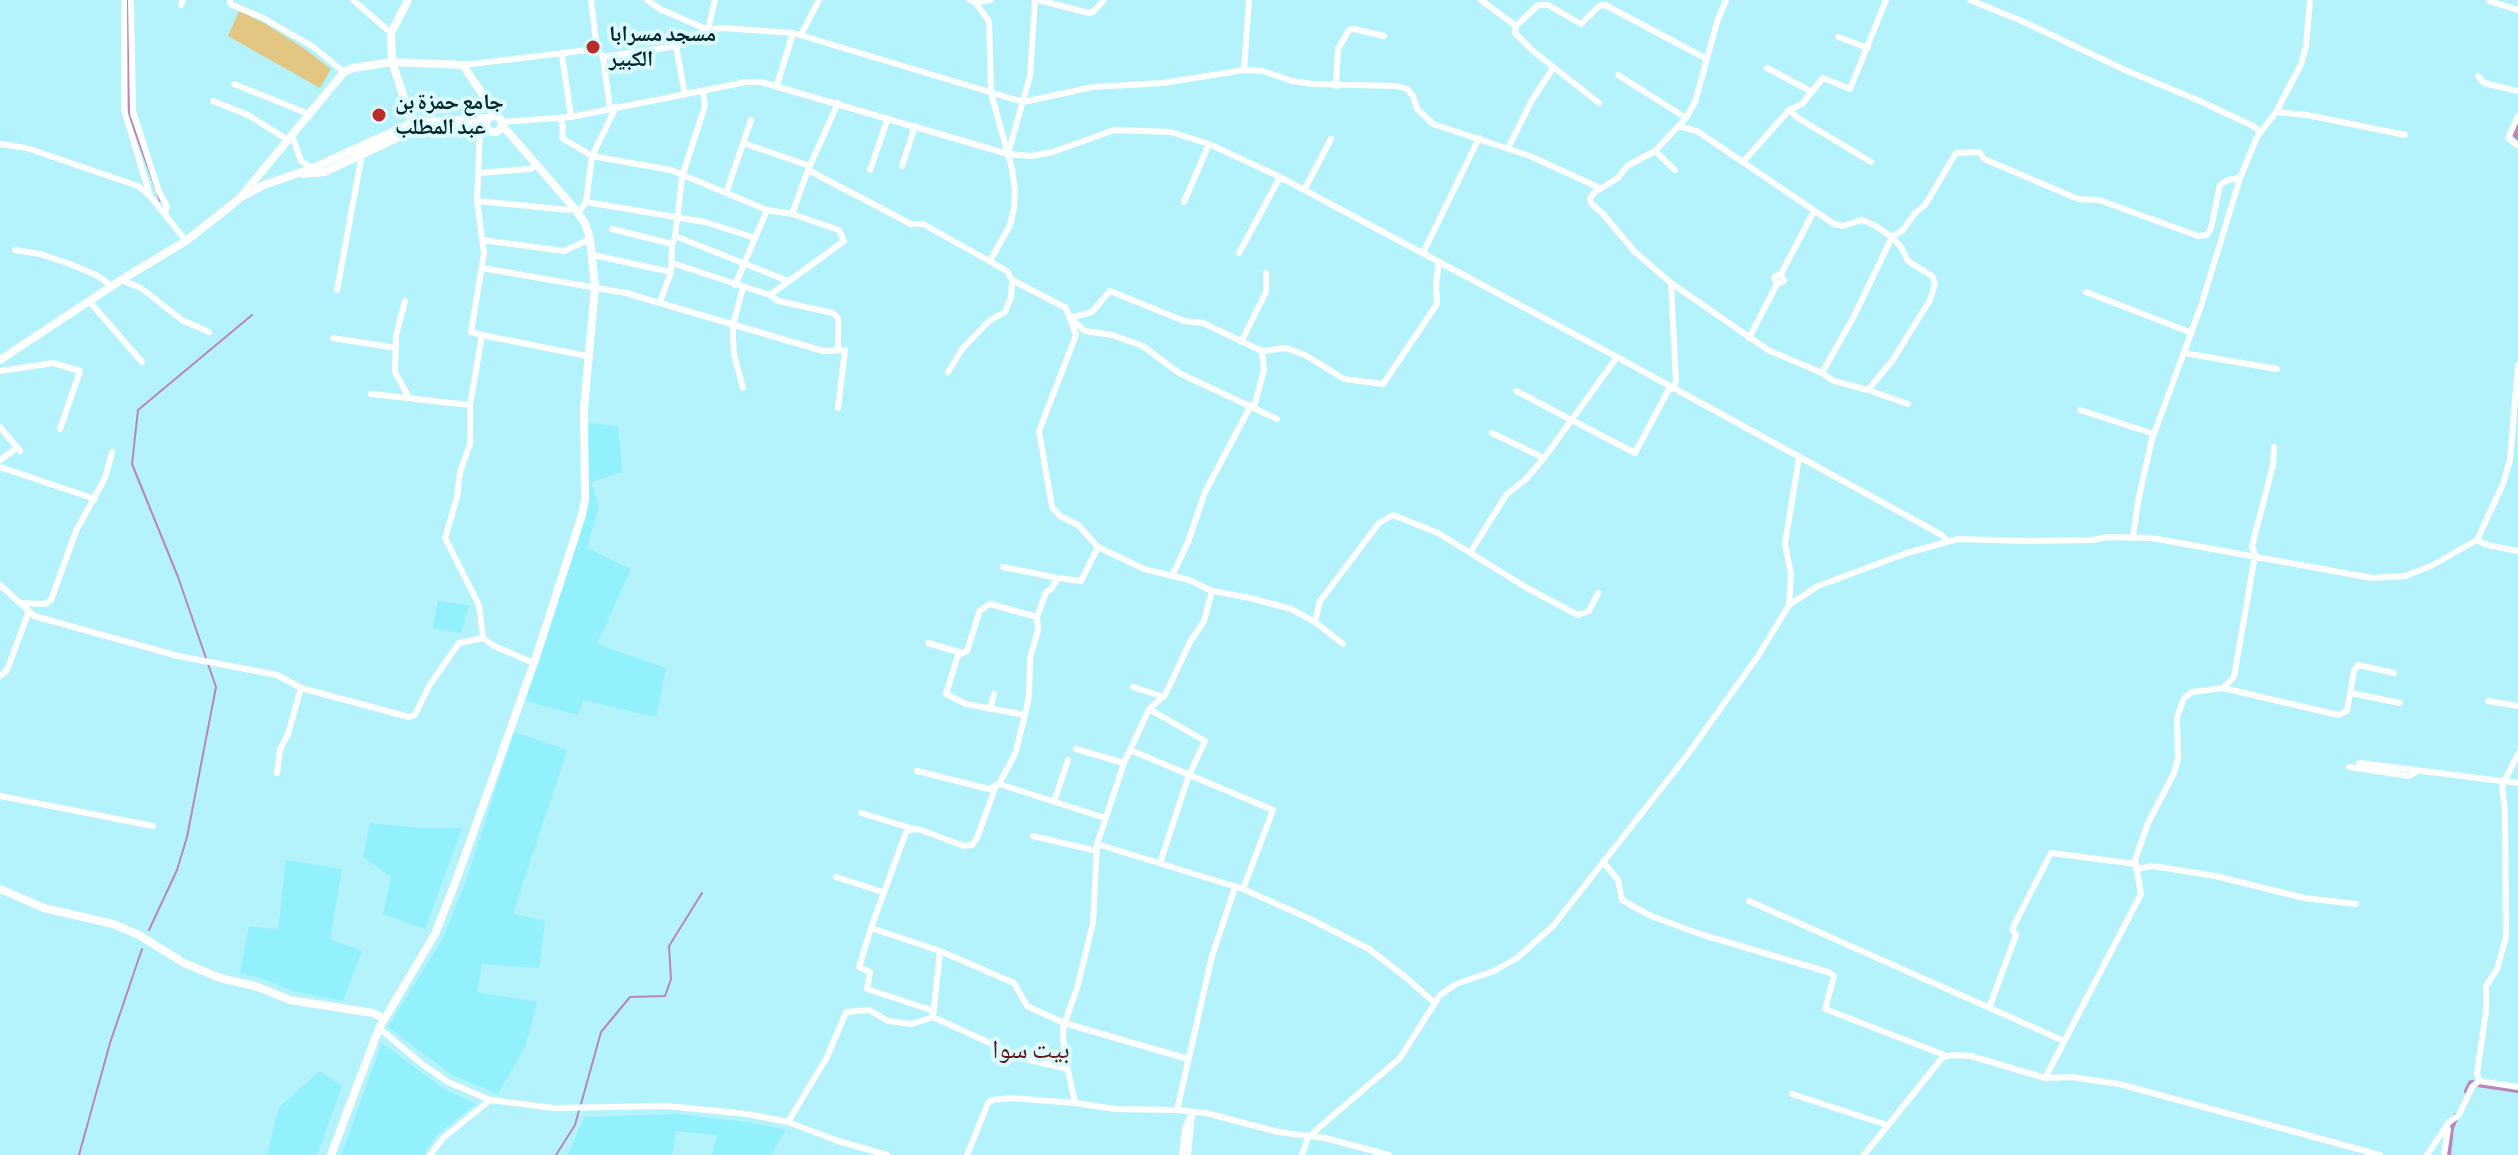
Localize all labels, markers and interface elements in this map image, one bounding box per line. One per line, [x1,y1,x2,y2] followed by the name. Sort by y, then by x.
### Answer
[609,21,716,72] place label: مسجد مسرابا الكبير
[584,38,602,56] marker: مسجد مسرابا الكبير
[395,89,504,140] place label: جامع حمزة بن عبد المطلب
[370,106,388,124] marker: جامع حمزة بن عبد المطلب
[992,1034,1070,1066] district label: بيت سوا

